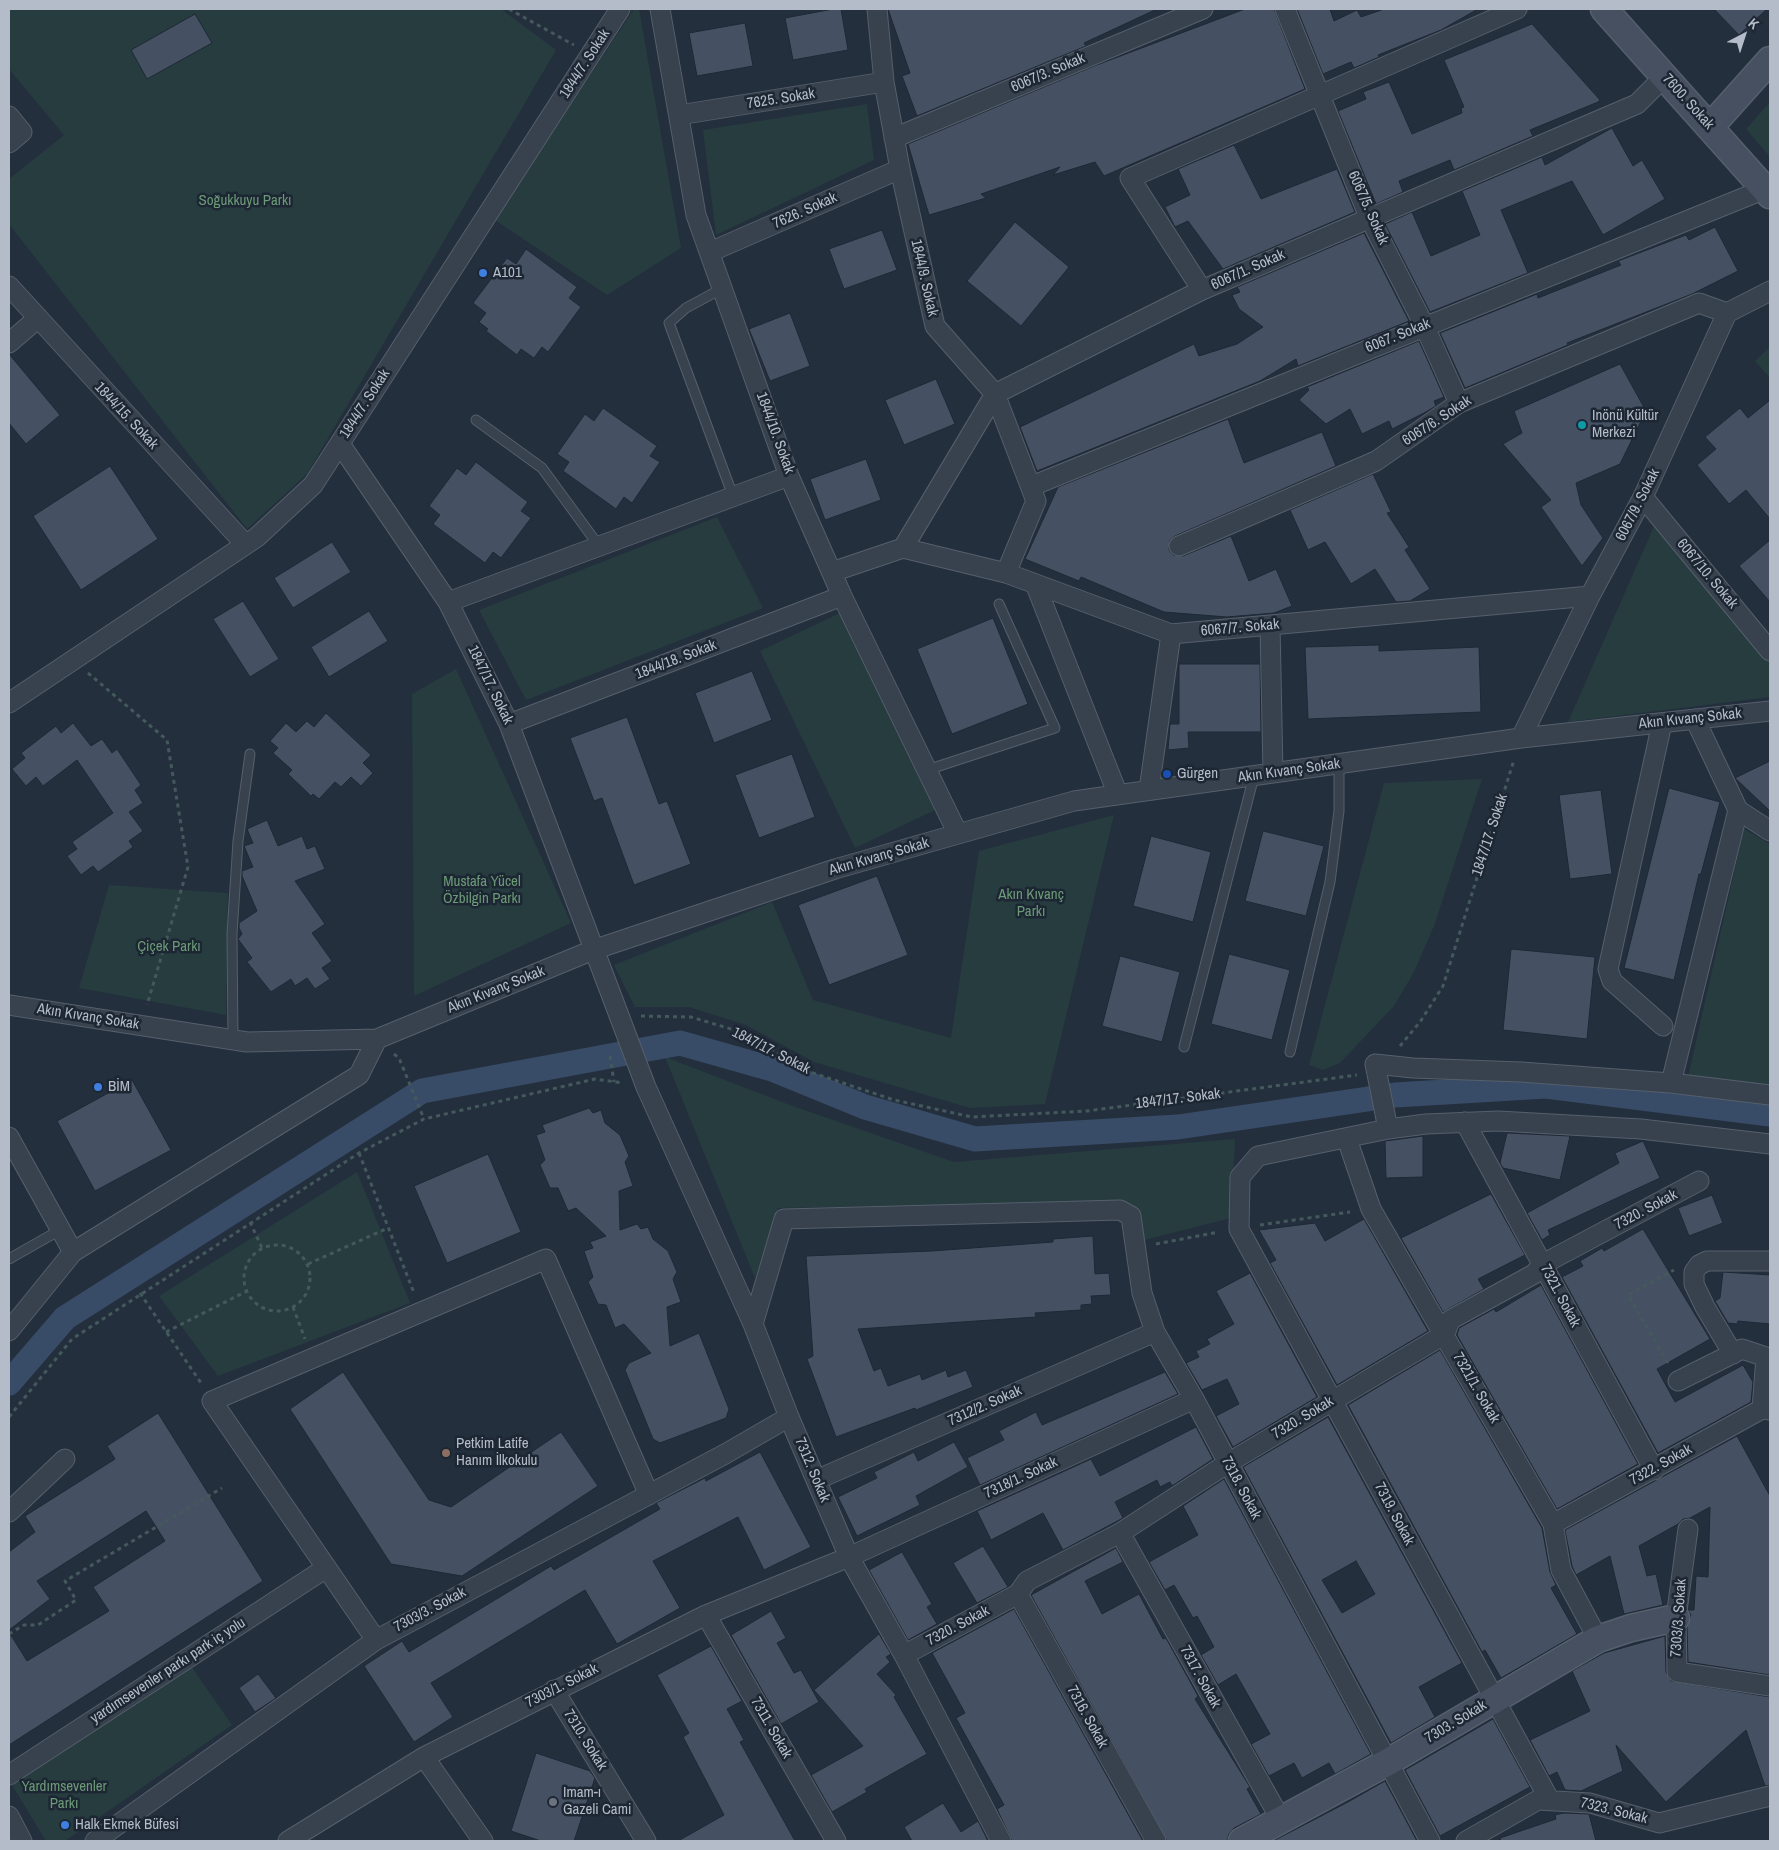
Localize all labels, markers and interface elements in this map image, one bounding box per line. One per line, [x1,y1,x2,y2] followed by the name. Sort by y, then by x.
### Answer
[1719,10,1769,60] north arrow
[1745,14,1763,33] text: K
[556,26,614,102] street label: 1844/7. Sokak
[1008,49,1088,97] street label: 6067/3. Sokak
[1658,71,1718,133] street label: 7600. Sokak
[746,85,816,113] street label: 7625. Sokak
[1344,168,1392,248] street label: 6067/5. Sokak
[770,189,840,233] street label: 7626. Sokak
[199,192,291,210] park label: Soğukkuyu Parkı
[906,238,942,318] street label: 1844/9. Sokak
[1208,246,1288,294] street label: 6067/1. Sokak
[493,264,522,282] place label: A101
[477,267,489,279] marker: A101
[1363,315,1433,357] street label: 6067. Sokak
[336,366,394,442] street label: 1844/7. Sokak
[90,379,162,453] street label: 1844/15. Sokak
[752,390,798,476] street label: 1844/10. Sokak
[1399,392,1475,450] street label: 6067/6. Sokak
[1592,407,1658,442] place label: Inönü Kültür Merkezi
[1576,419,1588,431] marker: Inönü Kültür Merkezi
[1612,466,1664,544] street label: 6067/9. Sokak
[1673,535,1741,613] street label: 6067/10. Sokak
[1200,616,1280,640] street label: 6067/7. Sokak
[633,636,719,684] street label: 1844/18. Sokak
[463,643,517,727] street label: 1847/17. Sokak
[1638,705,1742,733] street label: Akın Kıvanç Sokak
[1237,755,1341,787] street label: Akın Kıvanç Sokak
[1177,765,1218,783] place label: Gürgen
[1161,768,1173,780] marker: Gürgen
[1468,792,1512,878] street label: 1847/17. Sokak
[827,834,931,880] street label: Akın Kıvanç Sokak
[443,873,521,908] park label: Mustafa Yücel Özbilgin Parkı
[998,886,1064,921] park label: Akın Kıvanç Parkı
[137,938,201,956] park label: Çiçek Parkı
[445,962,547,1018] street label: Akın Kıvanç Sokak
[36,1000,140,1034] street label: Akın Kıvanç Sokak
[729,1024,813,1078] street label: 1847/17. Sokak
[108,1078,130,1096] place label: BİM
[92,1081,104,1093] marker: BİM
[1134,1085,1222,1113] street label: 1847/17. Sokak
[1612,1186,1680,1234] street label: 7320. Sokak
[1536,1262,1584,1330] street label: 7321. Sokak
[1449,1349,1503,1427] street label: 7321/1. Sokak
[945,1382,1025,1430] street label: 7312/2. Sokak
[1269,1393,1337,1443] street label: 7320. Sokak
[456,1435,537,1470] place label: Petkim Latife Hanım İlkokulu
[790,1435,834,1505] street label: 7312. Sokak
[1627,1441,1695,1489] street label: 7322. Sokak
[440,1447,452,1459] marker: Petkim Latife Hanım İlkokulu
[982,1453,1060,1503] street label: 7318/1. Sokak
[1217,1454,1265,1522] street label: 7318. Sokak
[1370,1480,1418,1548] street label: 7319. Sokak
[1667,1578,1691,1658] street label: 7303/3. Sokak
[391,1584,469,1636] street label: 7303/3. Sokak
[924,1602,992,1650] street label: 7320. Sokak
[87,1614,249,1728] street label: yardımsevenler parkı park iç yolu
[1176,1643,1224,1711] street label: 7317. Sokak
[523,1660,601,1712] street label: 7303/1. Sokak
[1063,1683,1111,1751] street label: 7316. Sokak
[746,1694,796,1762] street label: 7311. Sokak
[1422,1697,1490,1747] street label: 7303. Sokak
[559,1706,611,1774] street label: 7310. Sokak
[21,1778,107,1813] park label: Yardımsevenler Parkı
[563,1784,631,1819] place label: Imam-ı Gazeli Cami
[1579,1794,1649,1828] street label: 7323. Sokak
[547,1796,559,1808] marker: Imam-ı Gazeli Cami
[75,1816,179,1834] place label: Halk Ekmek Büfesi
[59,1819,71,1831] marker: Halk Ekmek Büfesi

